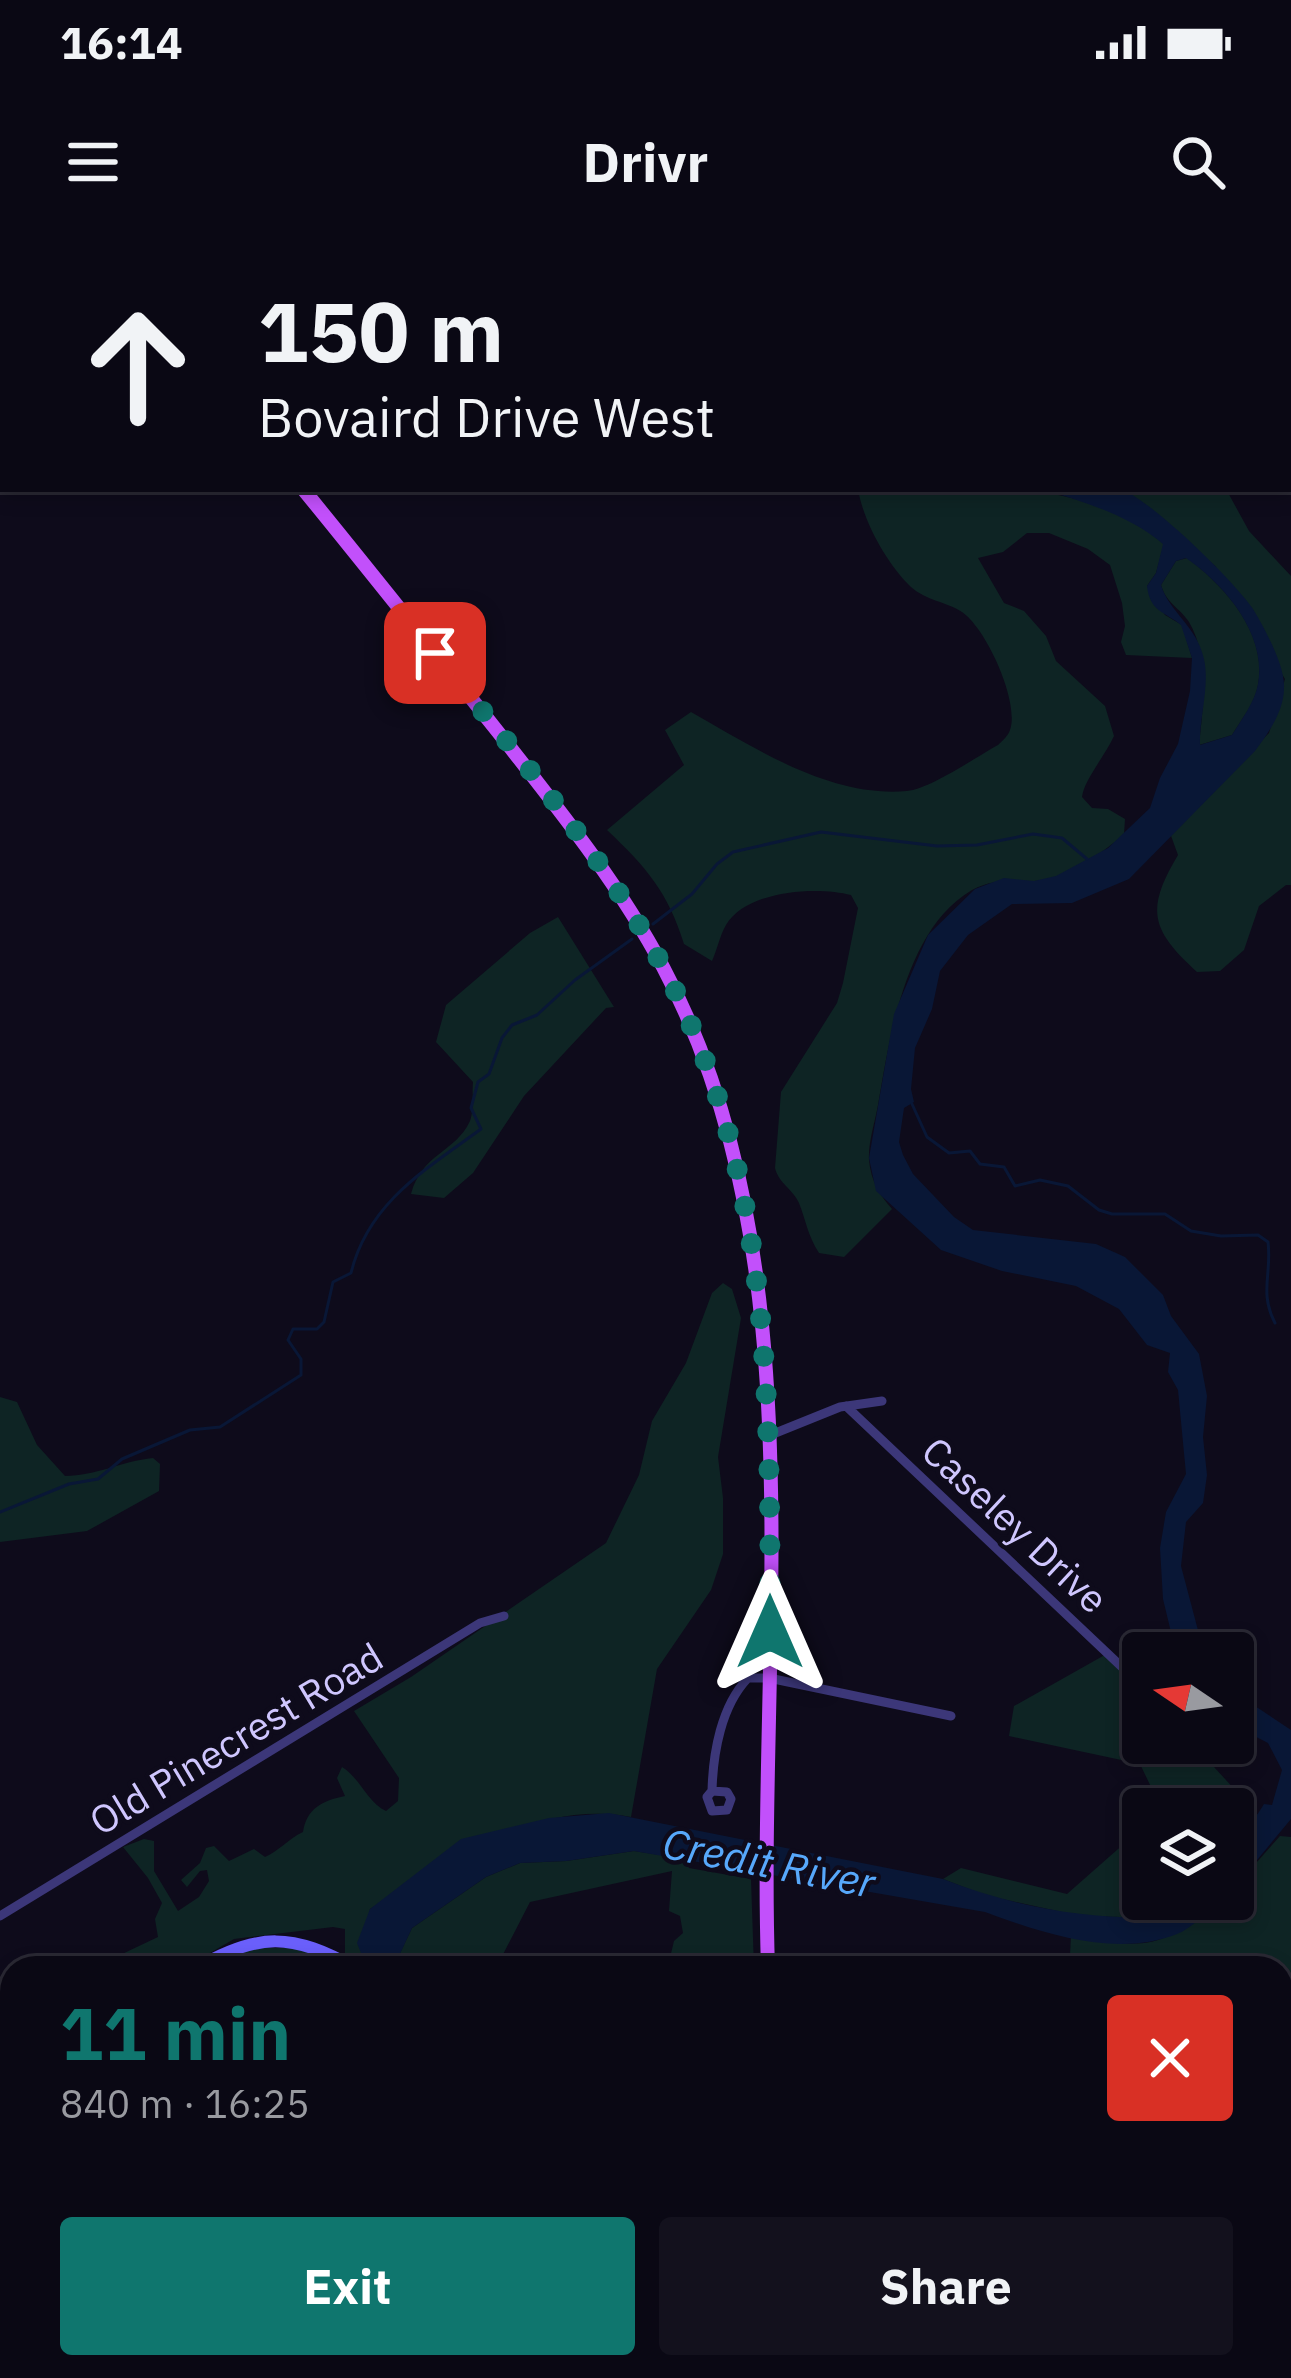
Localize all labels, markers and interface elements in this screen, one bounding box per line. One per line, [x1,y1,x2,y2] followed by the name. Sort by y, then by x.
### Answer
[60,13,183,71] text: 16:14
[583,127,708,197] text: Drivr
[60,129,126,195] icon: menu
[1165,129,1231,195] icon: search
[258,276,504,385] text: 150 m
[60,288,216,444] icon: ahead
[258,382,715,452] text: Bovaird Drive West
[384,602,486,704] pin
[402,620,468,686] icon: arrive
[911,1425,1119,1624] street label: Caseley Drive
[707,1569,833,1695] position arrow
[80,1631,392,1846] street label: Old Pinecrest Road
[1122,1632,1254,1764] north arrow
[1122,1632,1254,1920] map controls
[1122,1788,1254,1920] button: layers
[658,1815,881,1910] water label: Credit River
[60,1986,291,2080] text: 11 min
[1107,1995,1233,2121] button: close
[60,2078,310,2129] text: 840 m · 16:25
[60,2217,635,2355] button: Exit
[659,2217,1233,2355] button: Share

